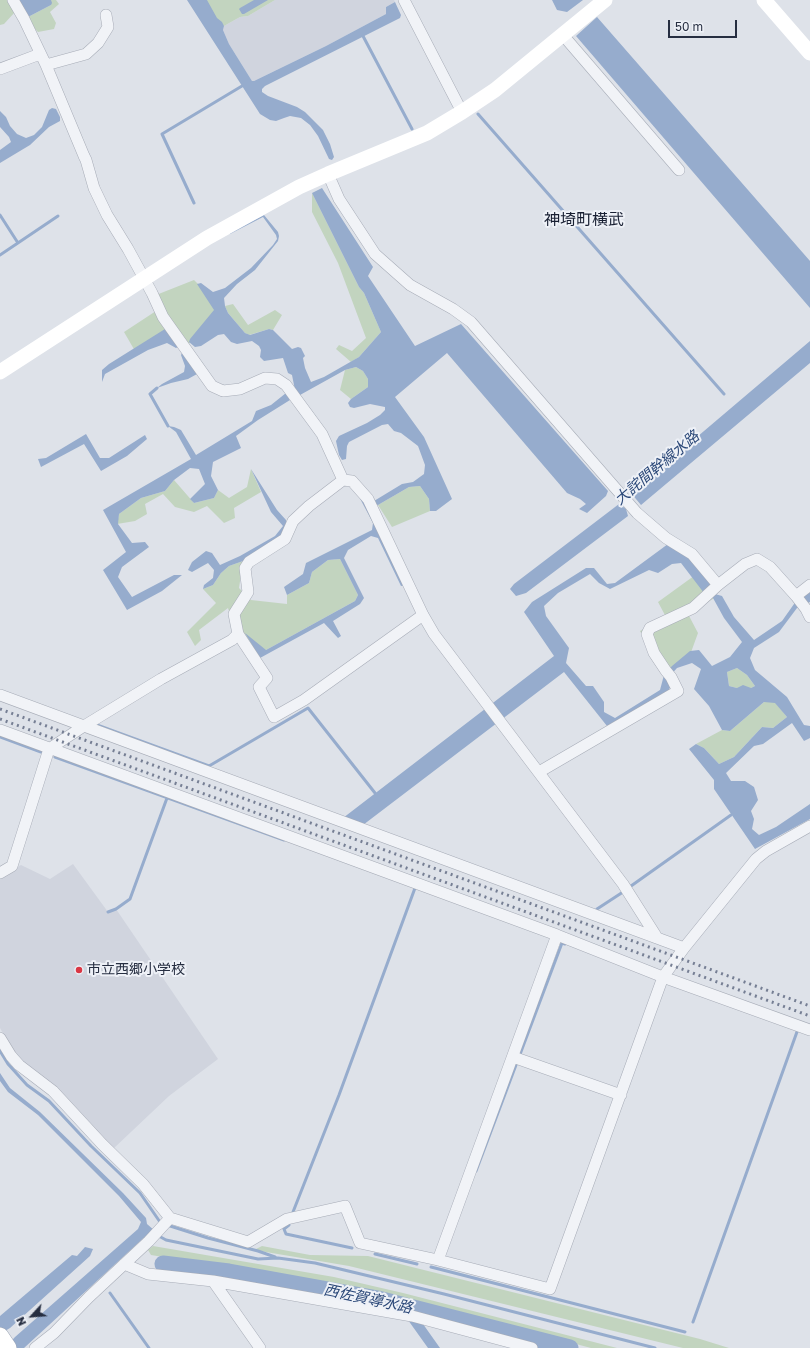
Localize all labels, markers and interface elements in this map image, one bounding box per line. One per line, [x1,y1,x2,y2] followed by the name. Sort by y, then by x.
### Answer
[670,12,739,38] scale bar
[675,19,703,34] text: 50 m
[544,210,624,230] district label: 神埼町横武
[611,427,703,509] water label: 大詫間幹線水路
[87,962,185,978] place label: 市立西郷小学校
[74,965,84,975] marker: 市立西郷小学校
[322,1281,414,1317] water label: 西佐賀導水路
[12,1296,52,1336] north arrow
[13,1315,28,1328] text: N

